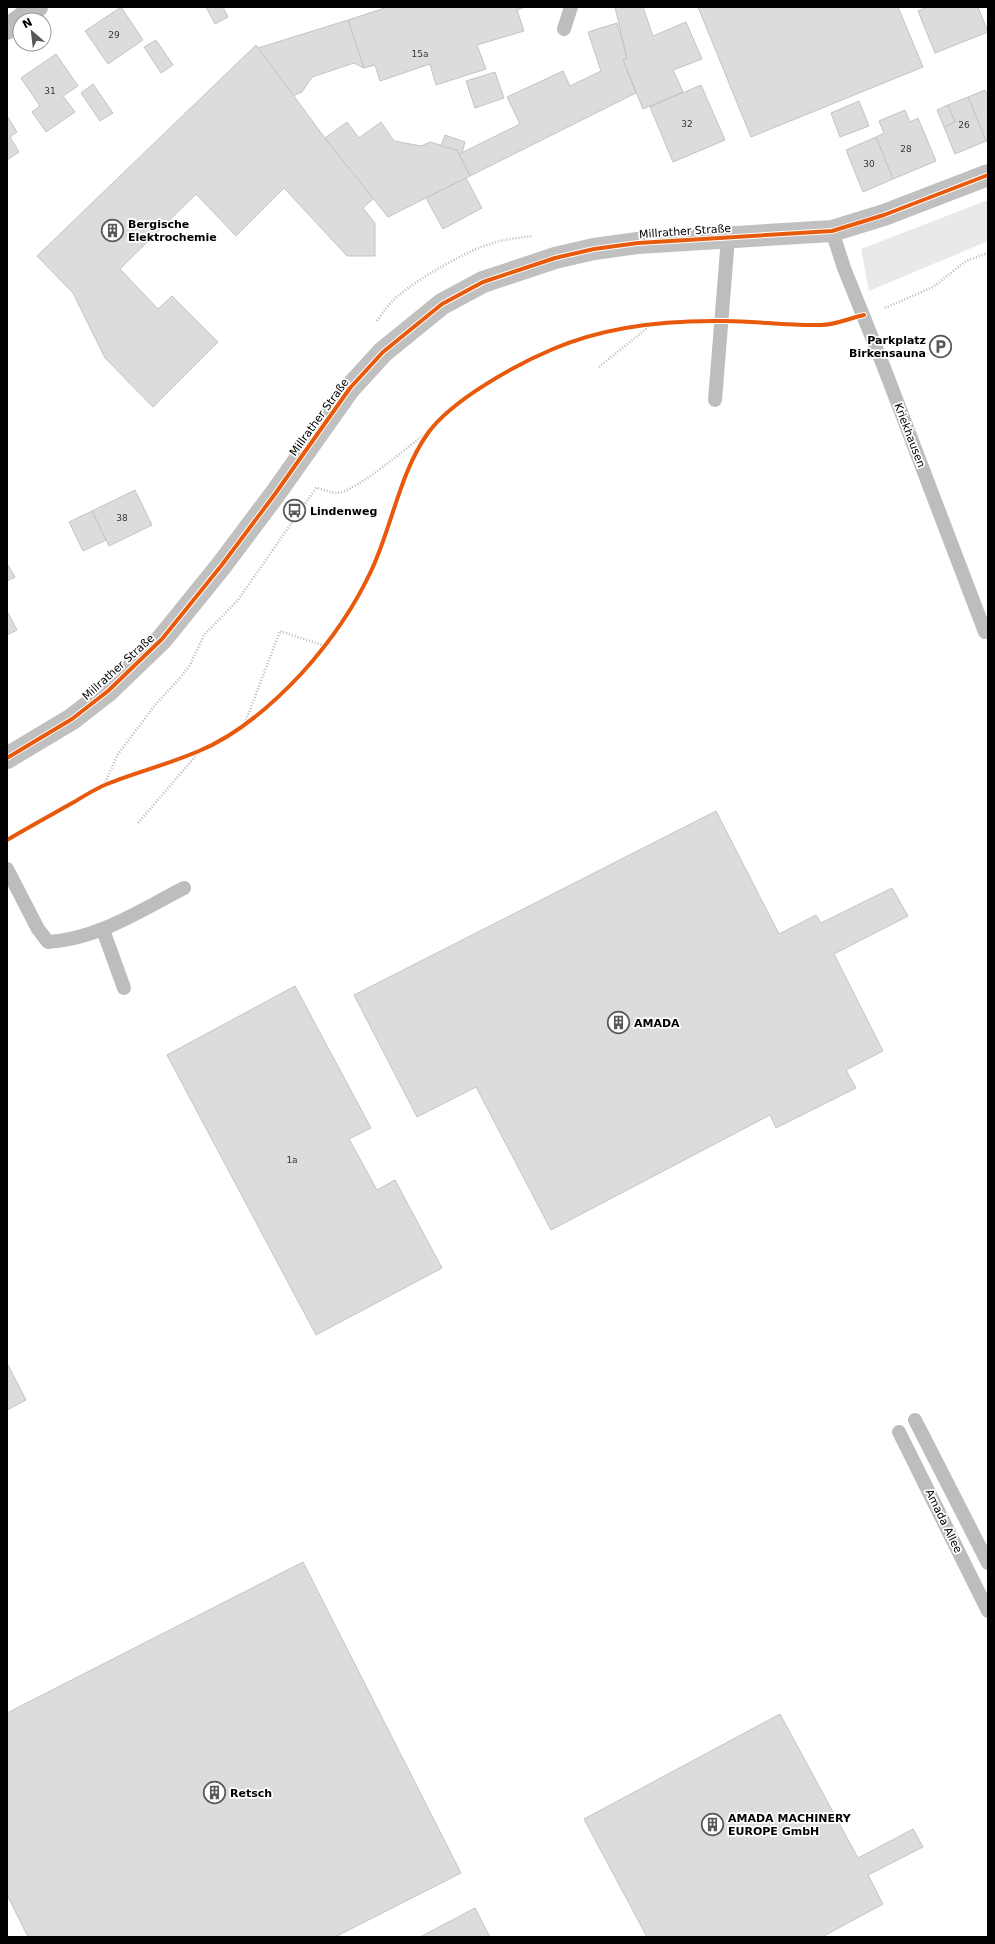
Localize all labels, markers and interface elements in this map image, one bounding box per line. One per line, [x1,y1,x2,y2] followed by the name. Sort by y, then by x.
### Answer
[12,12,52,52] north arrow
[20,16,35,32] text: N
[108,30,120,40] house number: 29
[412,49,428,59] house number: 15a
[44,86,56,96] house number: 31
[681,119,693,129] house number: 32
[958,120,970,130] house number: 26
[900,144,912,154] house number: 28
[863,159,875,169] house number: 30
[99,217,125,243] building icon: Bergische Elektrochemie
[128,218,217,244] place label: Bergische Elektrochemie
[639,222,732,241] street label: Millrather Straße
[928,333,954,359] parking icon: Parkplatz Birkensauna
[849,334,926,360] place label: Parkplatz Birkensauna
[287,376,352,458] street label: Millrather Straße
[891,401,928,469] street label: Kriekhausen
[281,498,307,524] bus stop icon: Lindenweg
[310,505,377,518] place label: Lindenweg
[116,513,128,523] house number: 38
[80,632,157,703] street label: Millrather Straße
[606,1010,632,1036] building icon: AMADA
[634,1017,680,1030] place label: AMADA
[286,1155,298,1165] house number: 1a
[923,1487,965,1555] street label: Amada Allee
[201,1780,227,1806] building icon: Retsch
[230,1787,272,1800] place label: Retsch
[700,1811,726,1837] building icon: AMADA MACHINERY EUROPE GmbH
[728,1812,852,1838] place label: AMADA MACHINERY EUROPE GmbH

